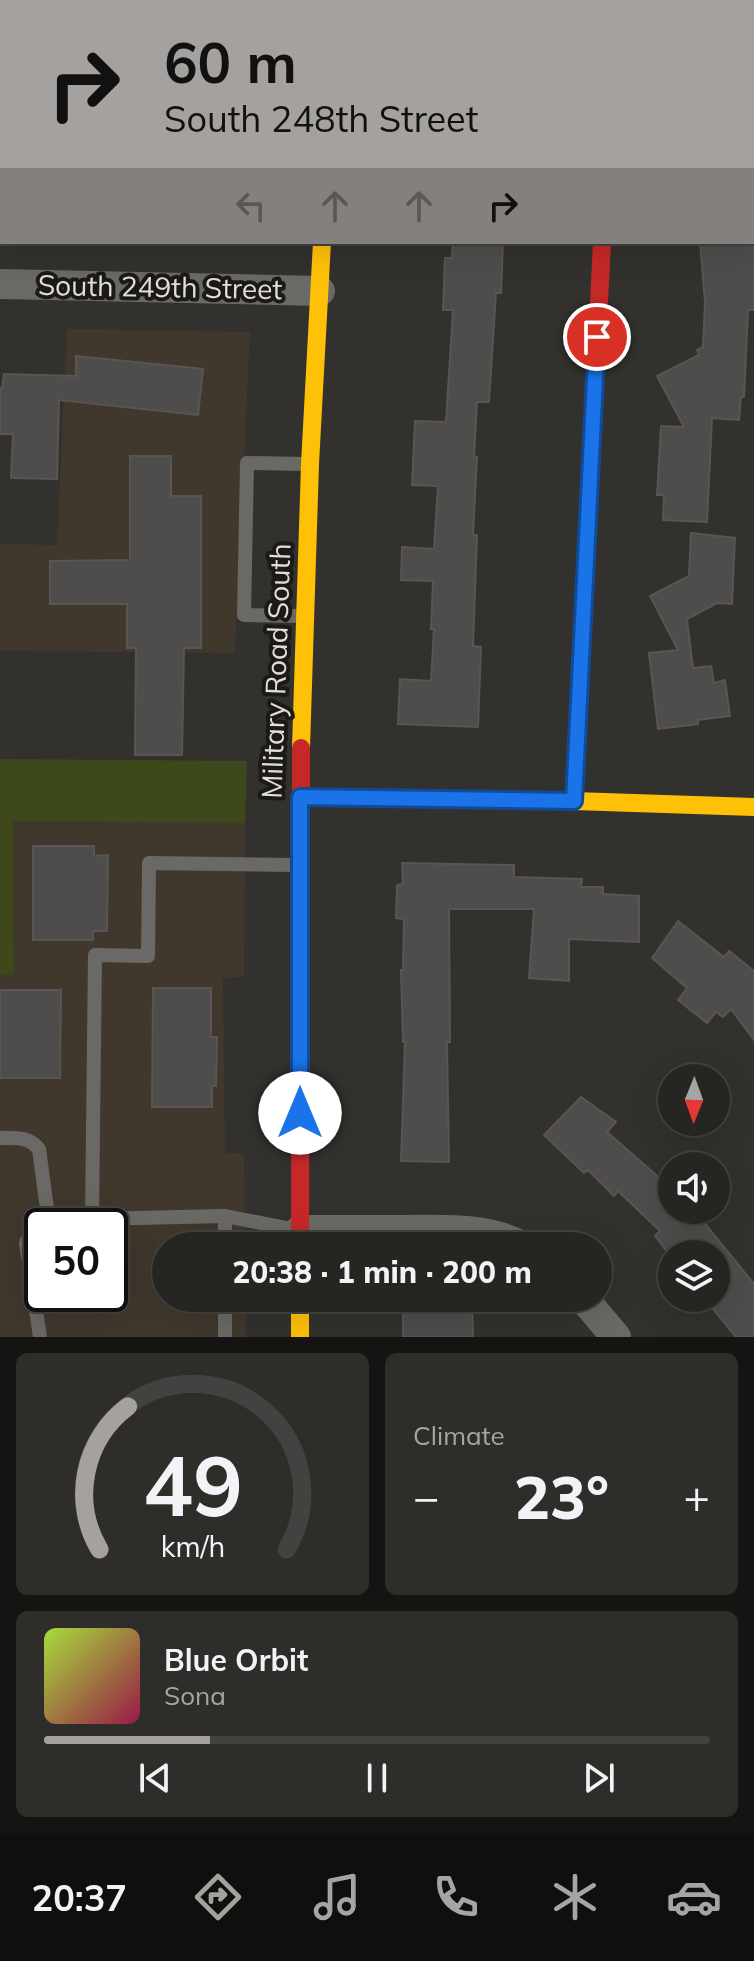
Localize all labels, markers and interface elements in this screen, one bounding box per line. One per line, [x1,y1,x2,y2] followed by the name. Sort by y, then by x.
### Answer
[164,27,297,97] text: 60 m
[32,32,136,136] icon: right
[164,96,478,141] text: South 248th Street
[229,184,273,228] icon: left
[313,184,357,228] icon: ahead
[397,184,441,228] icon: ahead
[481,184,525,228] icon: right
[37,267,283,306] street label: South 249th Street
[563,303,631,371] pin
[575,315,619,359] icon: arrive
[254,543,297,799] street label: Military Road South
[658,1064,730,1136] north arrow
[658,1064,730,1312] map controls
[258,1071,342,1155] position arrow
[658,1152,730,1224] button: sound
[24,1208,128,1312] speed limit sign: 50
[658,1240,730,1312] button: layers
[232,1253,532,1291] text: 20:38 · 1 min · 200 m
[413,1419,505,1452] text: Climate
[143,1432,242,1537] text: 49
[514,1459,609,1534] text: 23°
[413,1469,439,1524] text: −
[684,1469,710,1524] text: +
[160,1528,225,1564] text: km/h
[164,1641,308,1679] text: Blue Orbit
[164,1679,226,1712] text: Sona
[133,1756,177,1800] icon: previous
[355,1756,399,1800] icon: pause
[577,1756,621,1800] icon: next
[190,1869,246,1925] icon: directions
[309,1869,365,1925] icon: music
[428,1869,484,1925] icon: phone
[547,1869,603,1925] icon: climate
[666,1869,722,1925] icon: car
[32,1875,127,1920] text: 20:37

